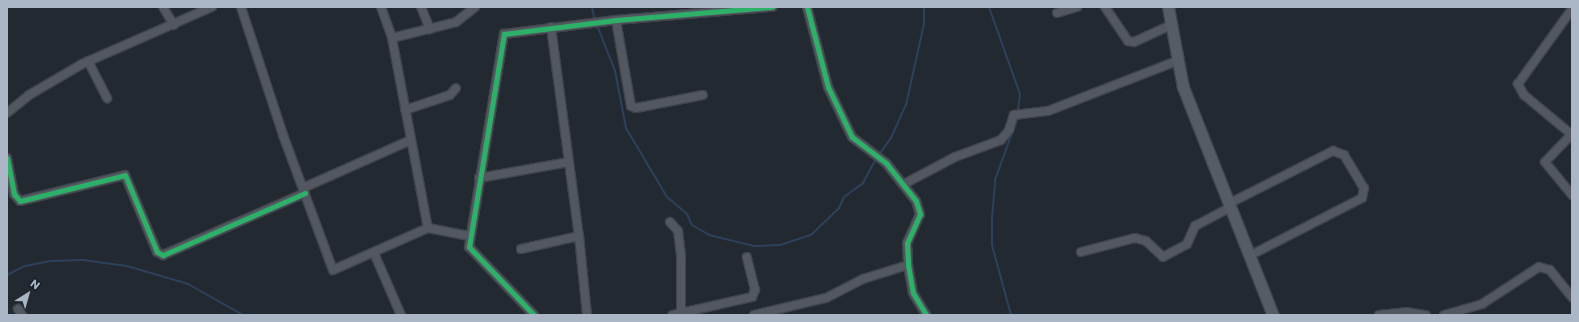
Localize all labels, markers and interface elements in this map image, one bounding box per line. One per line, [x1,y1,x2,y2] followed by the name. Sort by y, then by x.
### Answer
[8,274,48,314] north arrow
[27,276,43,293] text: N

